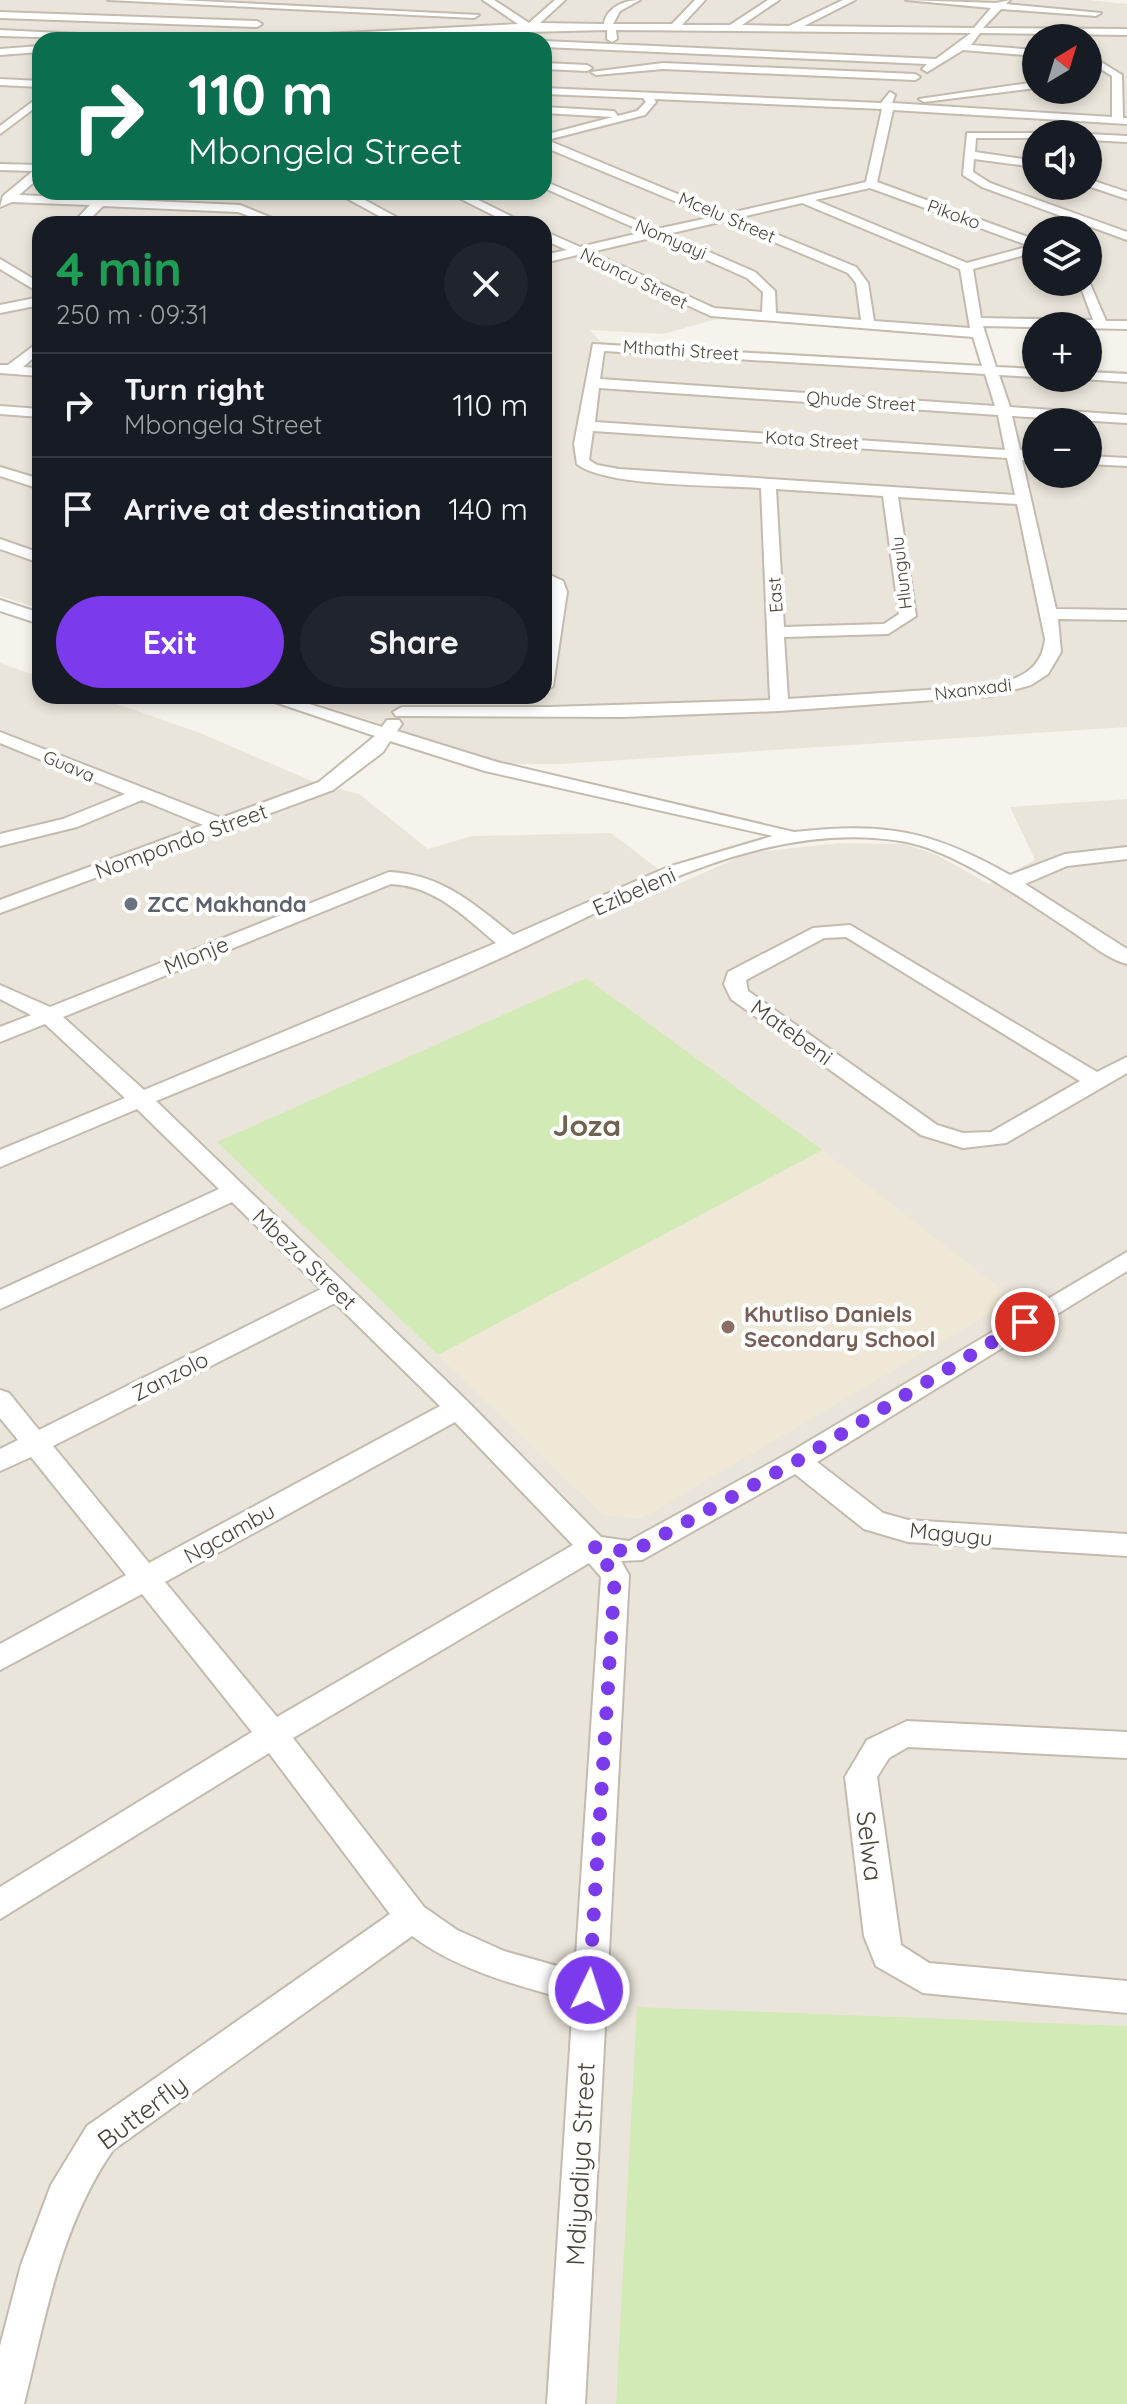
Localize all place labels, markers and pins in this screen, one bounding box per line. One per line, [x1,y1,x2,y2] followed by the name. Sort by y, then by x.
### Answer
[147,890,307,918] place label: ZCC Makhanda
[122,895,140,913] marker: ZCC Makhanda
[991,1288,1059,1356] pin
[744,1300,936,1353] place label: Khutliso Daniels Secondary School
[719,1318,737,1336] marker: Khutliso Daniels Secondary School

